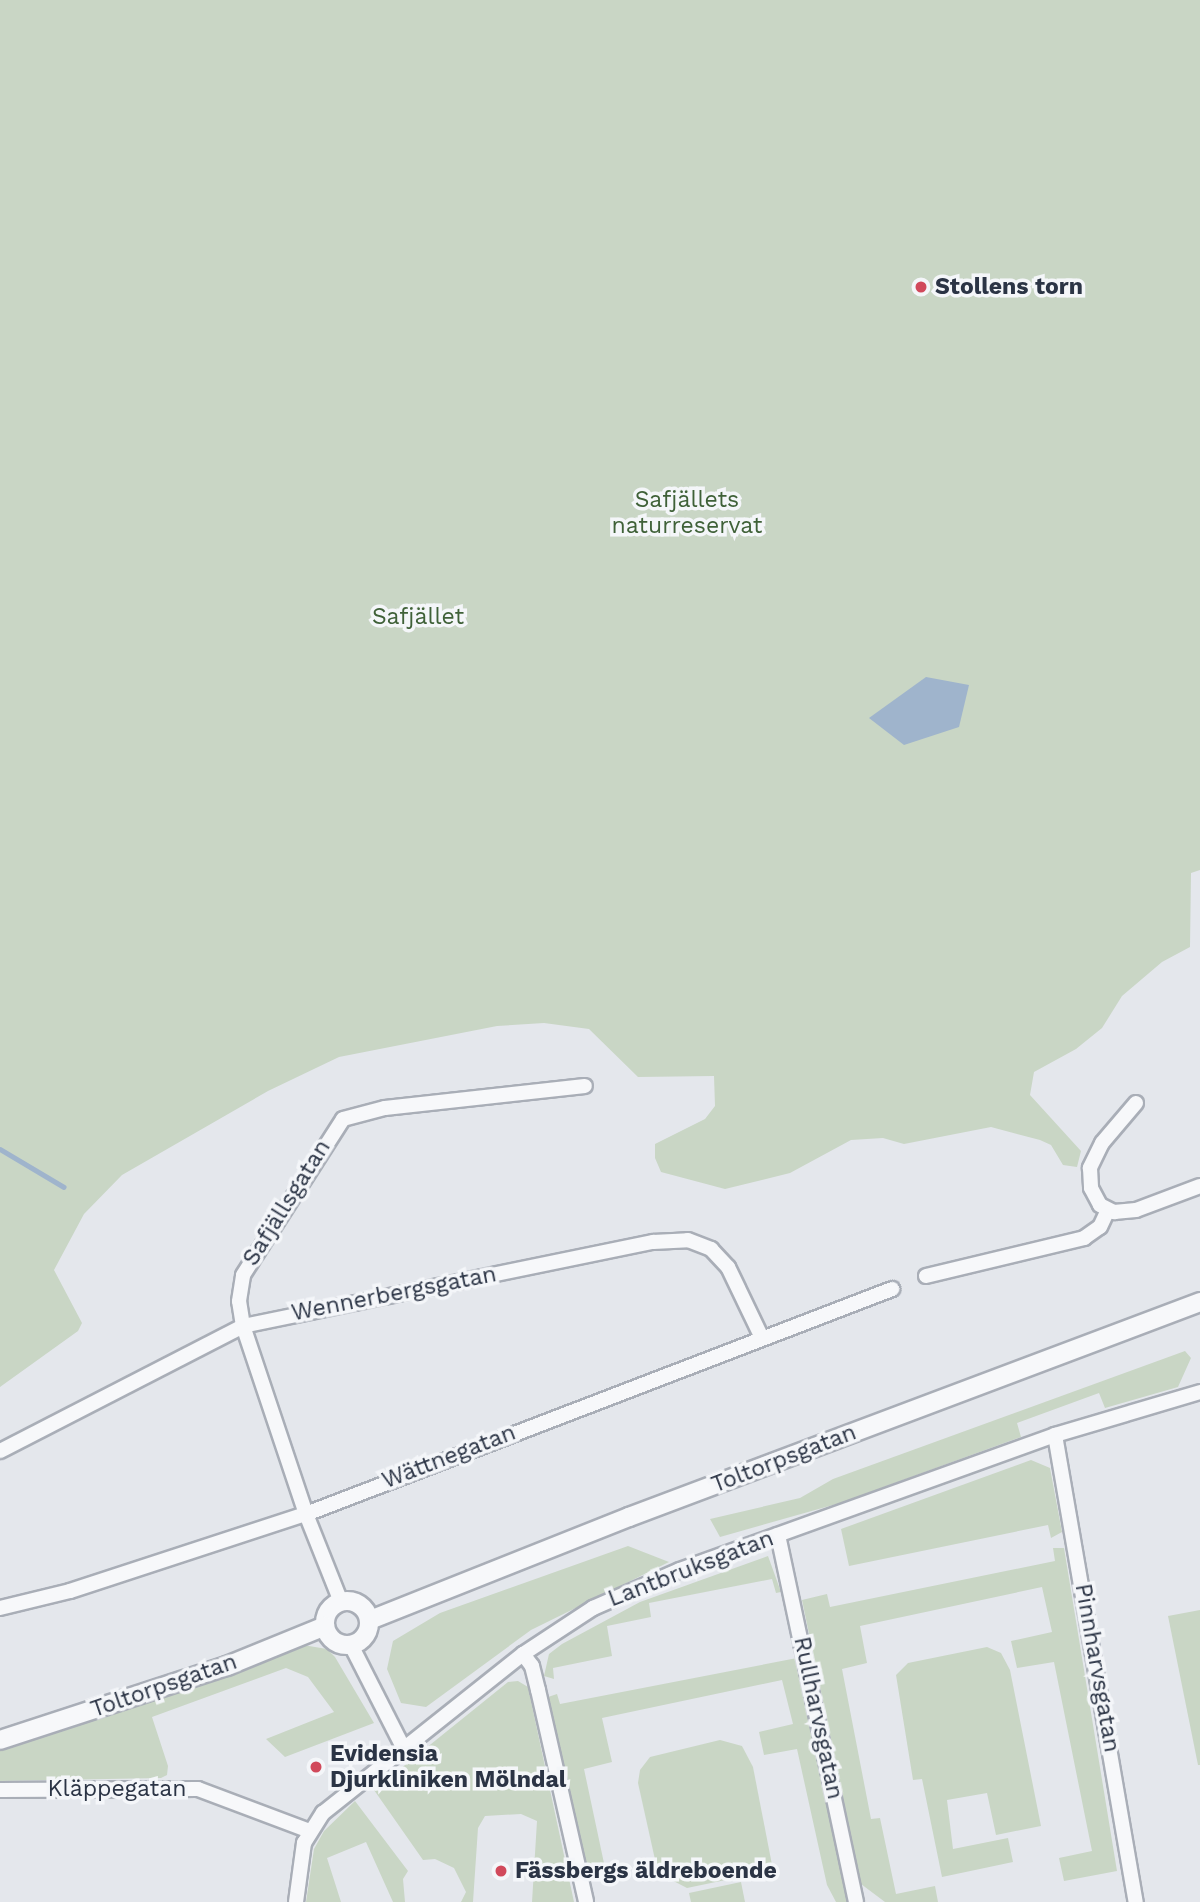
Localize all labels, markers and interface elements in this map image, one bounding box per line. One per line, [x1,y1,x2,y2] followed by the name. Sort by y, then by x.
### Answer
[935,273,1083,301] place label: Stollens torn
[913,279,929,295] marker: Stollens torn
[612,486,762,540] park label: Safjällets naturreservat
[372,603,464,631] park label: Safjället
[237,1135,337,1271] street label: Safjällsgatan
[289,1261,499,1327] street label: Wennerbergsgatan
[378,1419,520,1495] street label: Wättnegatan
[708,1419,860,1499] street label: Toltorpsgatan
[604,1525,778,1613] street label: Lantbruksgatan
[1069,1582,1125,1754] street label: Pinnharvsgatan
[787,1634,849,1802] street label: Rullharvsgatan
[87,1648,241,1724] street label: Toltorpsgatan
[330,1740,566,1794] place label: Evidensia Djurkliniken Mölndal
[308,1759,324,1775] marker: Evidensia Djurkliniken Mölndal
[48,1775,186,1803] street label: Kläppegatan
[515,1857,777,1885] place label: Fässbergs äldreboende
[493,1863,509,1879] marker: Fässbergs äldreboende

